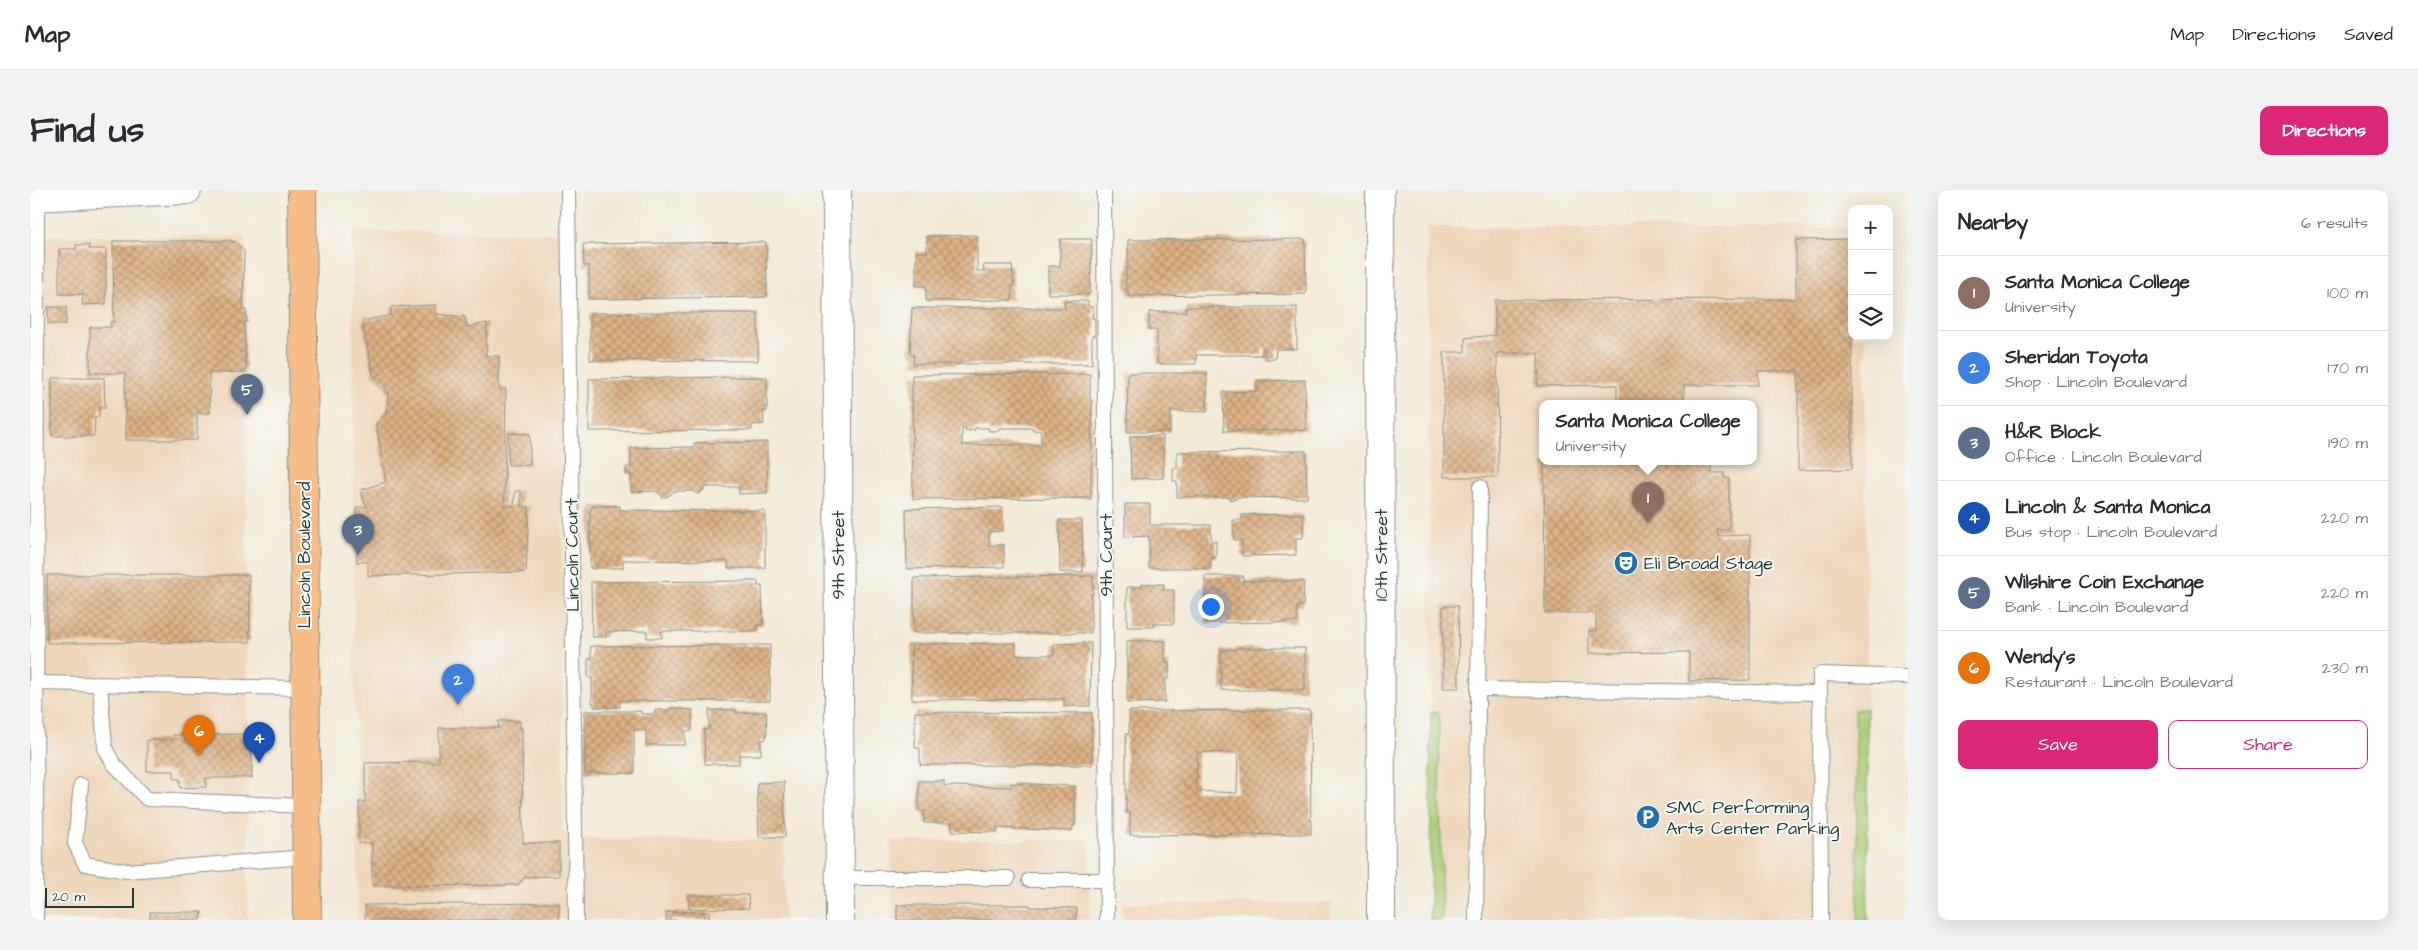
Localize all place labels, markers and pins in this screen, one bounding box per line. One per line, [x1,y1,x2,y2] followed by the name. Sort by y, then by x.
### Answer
[231,374,263,415] pin: 5
[1632,482,1664,523] pin: 1
[342,514,374,555] pin: 3
[1613,550,1639,576] theatre icon: Eli Broad Stage
[1644,551,1773,577] place label: Eli Broad Stage
[442,664,474,705] pin: 2
[183,715,215,756] pin: 6
[243,722,275,763] pin: 4
[1666,795,1839,842] place label: SMC Performing Arts Center Parking
[1635,804,1661,830] parking icon: SMC Performing Arts Center Parking

